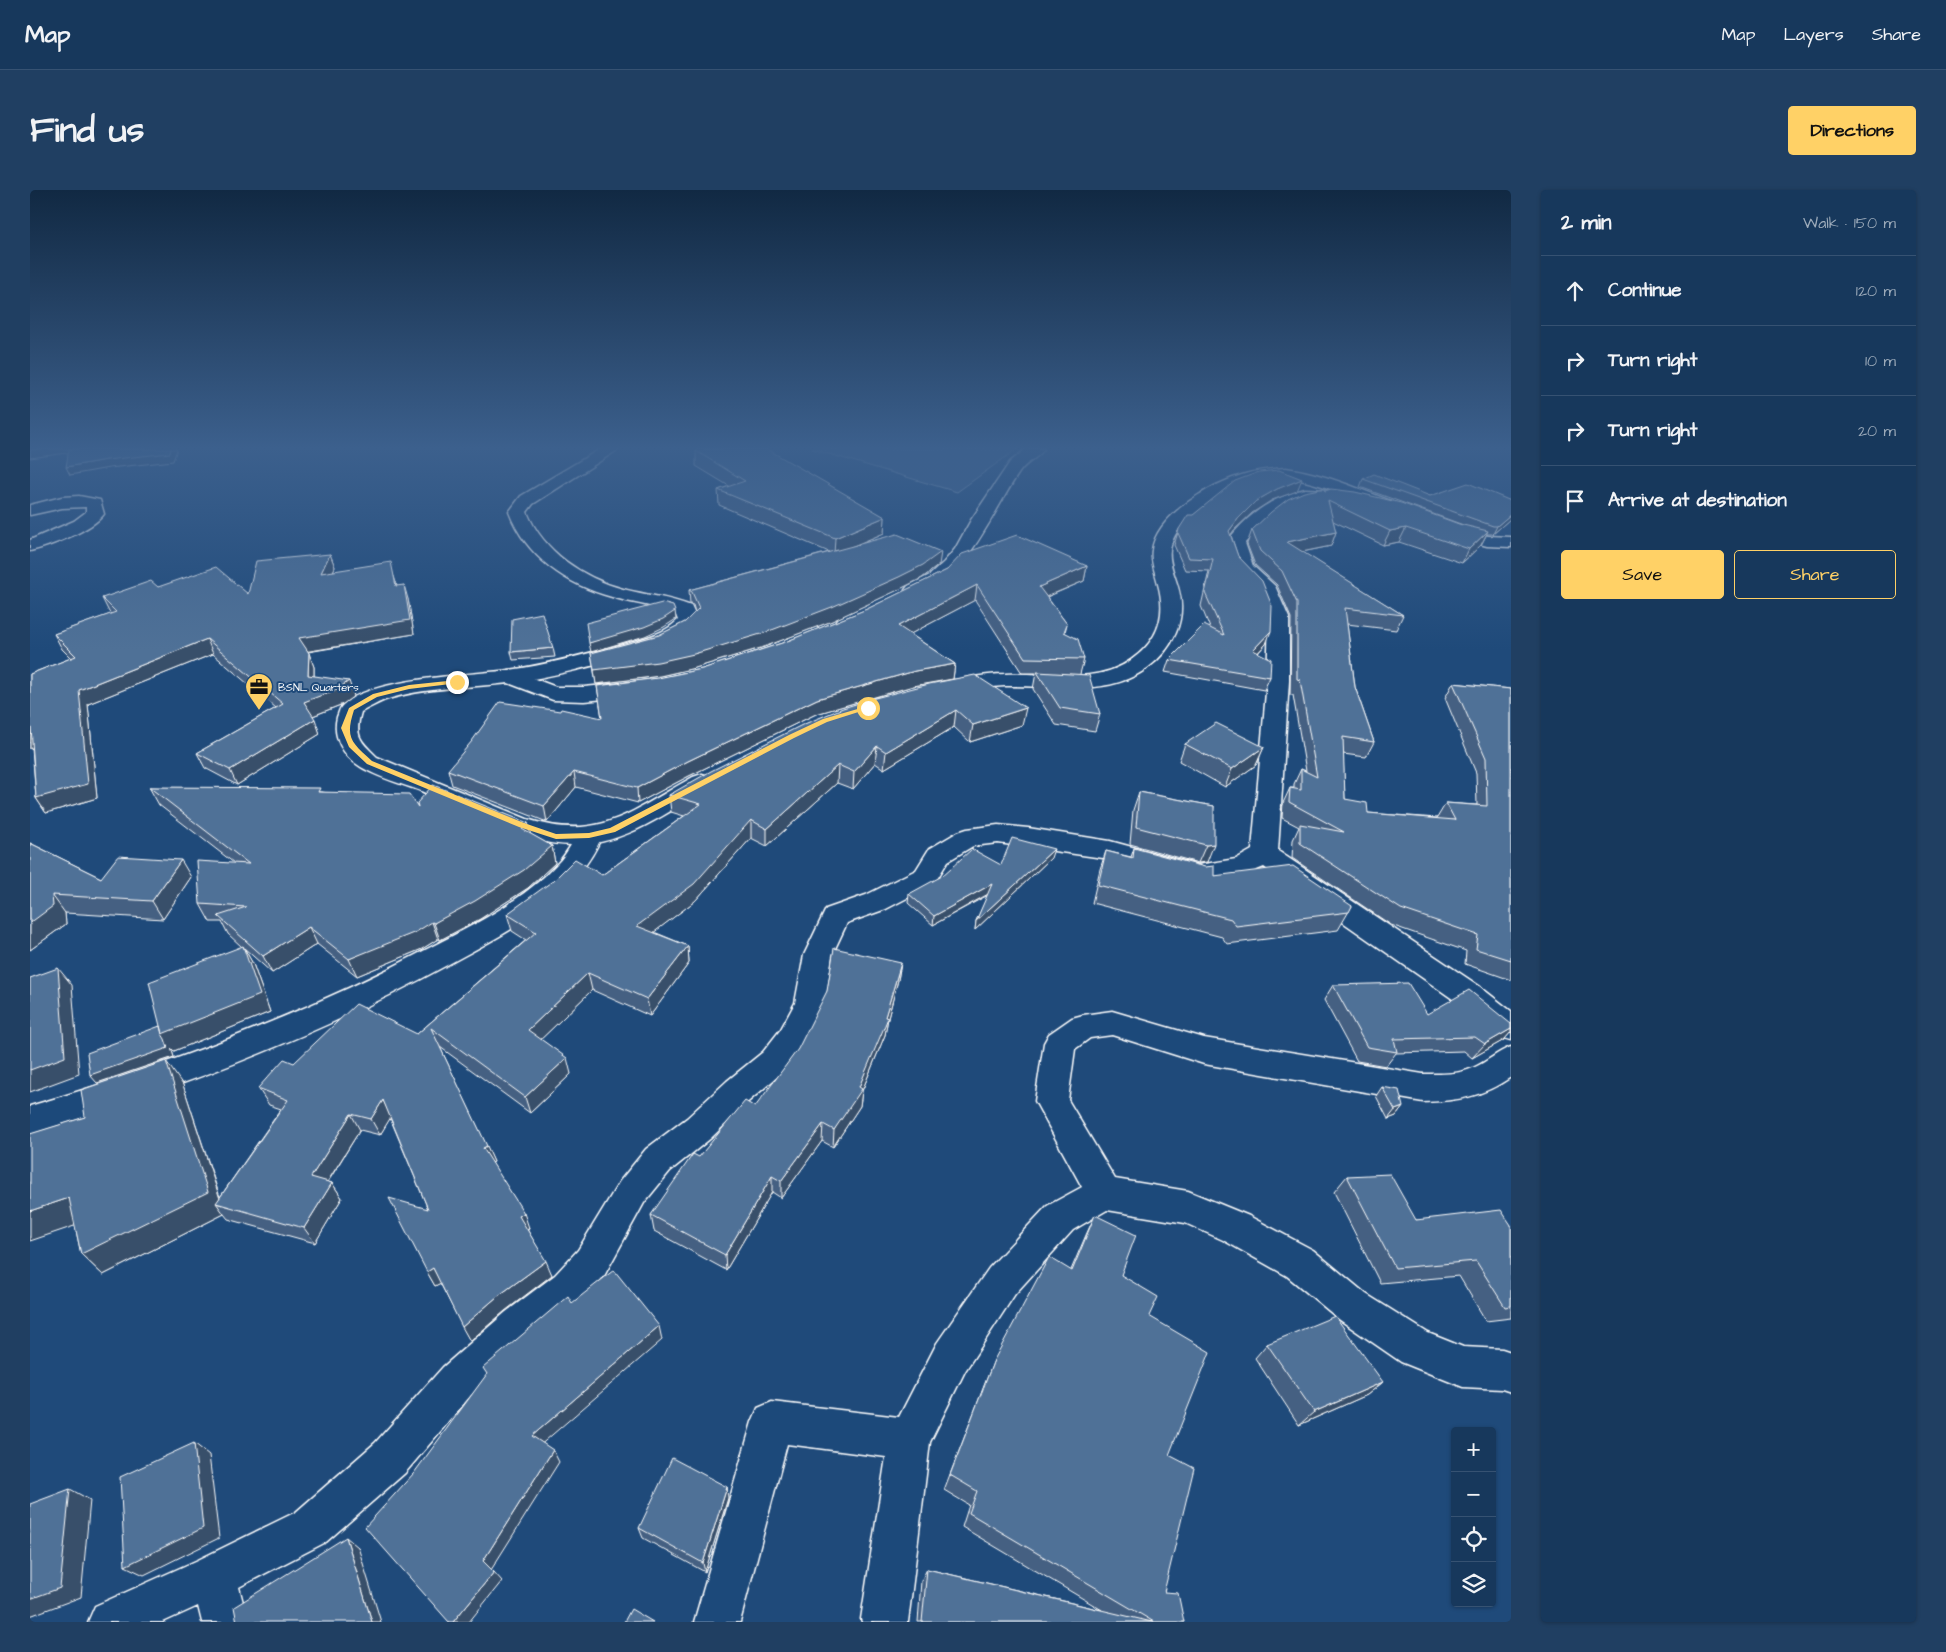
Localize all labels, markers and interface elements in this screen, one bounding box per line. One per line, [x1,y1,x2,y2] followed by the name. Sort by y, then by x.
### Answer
[25,18,70,52] text: Map
[1721,22,1755,47] text: Map
[1783,22,1844,47] text: Layers
[1872,22,1921,47] text: Share
[30,106,144,155] text: Find us
[1788,106,1916,155] button: Directions
[1561,208,1611,237] text: 2 min
[1803,212,1896,234] text: Walk · 150 m
[1561,277,1589,305] icon: ahead
[1608,277,1682,304] text: Continue
[1856,280,1896,302] text: 120 m
[1561,347,1589,375] icon: right
[1608,347,1697,374] text: Turn right
[1865,350,1896,372] text: 10 m
[1561,417,1589,445] icon: right
[1608,417,1697,444] text: Turn right
[1858,420,1896,442] text: 20 m
[1561,487,1589,515] icon: arrive
[1608,487,1787,514] text: Arrive at destination
[1561,550,1724,599] button: Save
[1734,550,1896,599] button: Share
[446,671,469,694] route end
[244,672,274,711] office icon: BSNL Quarters
[278,680,359,695] place label: BSNL Quarters
[857,697,880,720] route start
[1451,1427,1496,1607] map controls
[1451,1427,1496,1472] button: +
[1451,1472,1496,1517] button: −
[1451,1517,1496,1562] button: locate
[1451,1562,1496,1607] button: layers

